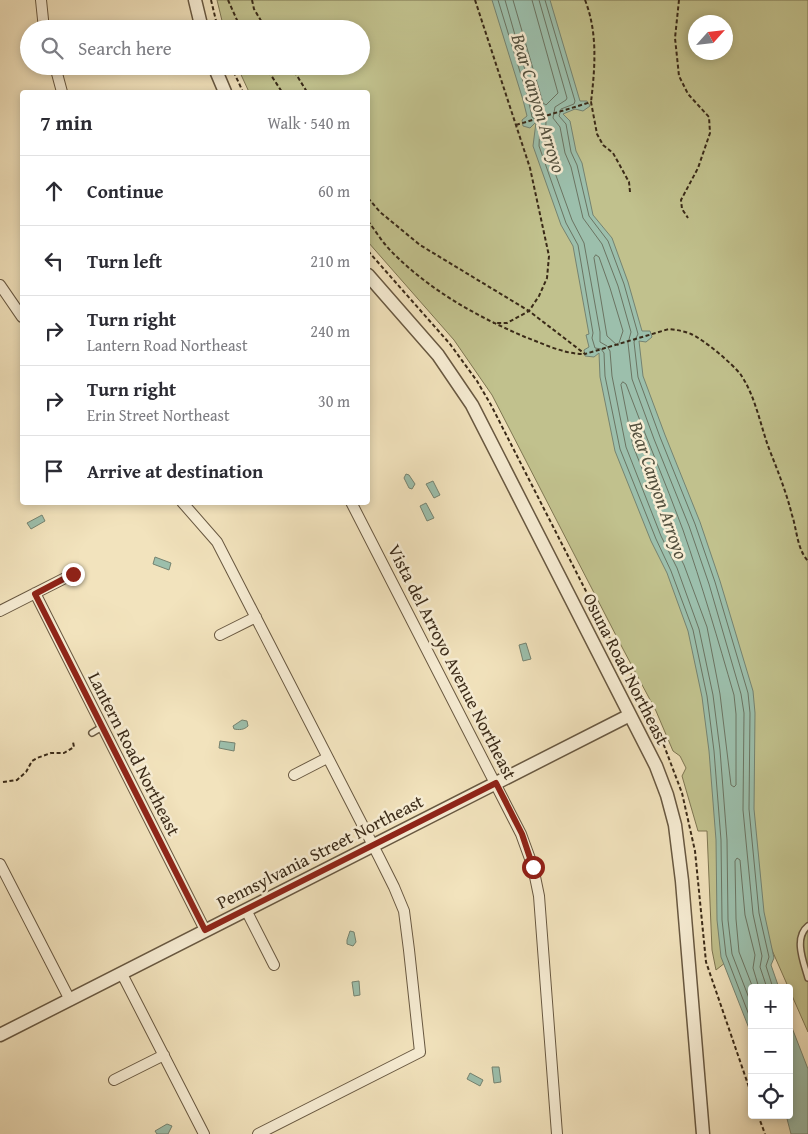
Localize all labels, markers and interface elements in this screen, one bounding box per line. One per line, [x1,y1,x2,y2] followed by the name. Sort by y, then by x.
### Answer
[688,15,733,60] north arrow
[20,20,370,75] search box
[504,29,573,176] water label: Bear Canyon Arroyo
[38,34,66,62] icon: search
[78,34,172,62] text: Search here
[40,107,92,138] text: 7 min
[267,111,350,135] text: Walk · 540 m
[40,177,68,205] icon: ahead
[87,177,164,205] text: Continue
[318,179,350,203] text: 60 m
[40,247,68,275] icon: left
[87,247,162,275] text: Turn left
[310,249,350,273] text: 210 m
[87,305,176,333] text: Turn right
[40,317,68,345] icon: right
[310,319,350,343] text: 240 m
[87,333,248,357] text: Lantern Road Northeast
[87,375,176,403] text: Turn right
[40,387,68,415] icon: right
[318,389,350,413] text: 30 m
[87,403,230,427] text: Erin Street Northeast
[622,416,696,563] water label: Bear Canyon Arroyo
[40,457,68,485] icon: arrive
[87,457,263,485] text: Arrive at destination
[381,539,524,785] street label: Vista del Arroyo Avenue Northeast
[62,563,85,586] route end
[576,588,677,750] street label: Osuna Road Northeast
[81,667,188,841] street label: Lantern Road Northeast
[212,787,429,916] street label: Pennsylvania Street Northeast
[522,856,545,879] route start
[748,984,793,1119] map controls
[748,984,793,1029] button: +
[748,1029,793,1074] button: −
[748,1074,793,1119] button: locate

